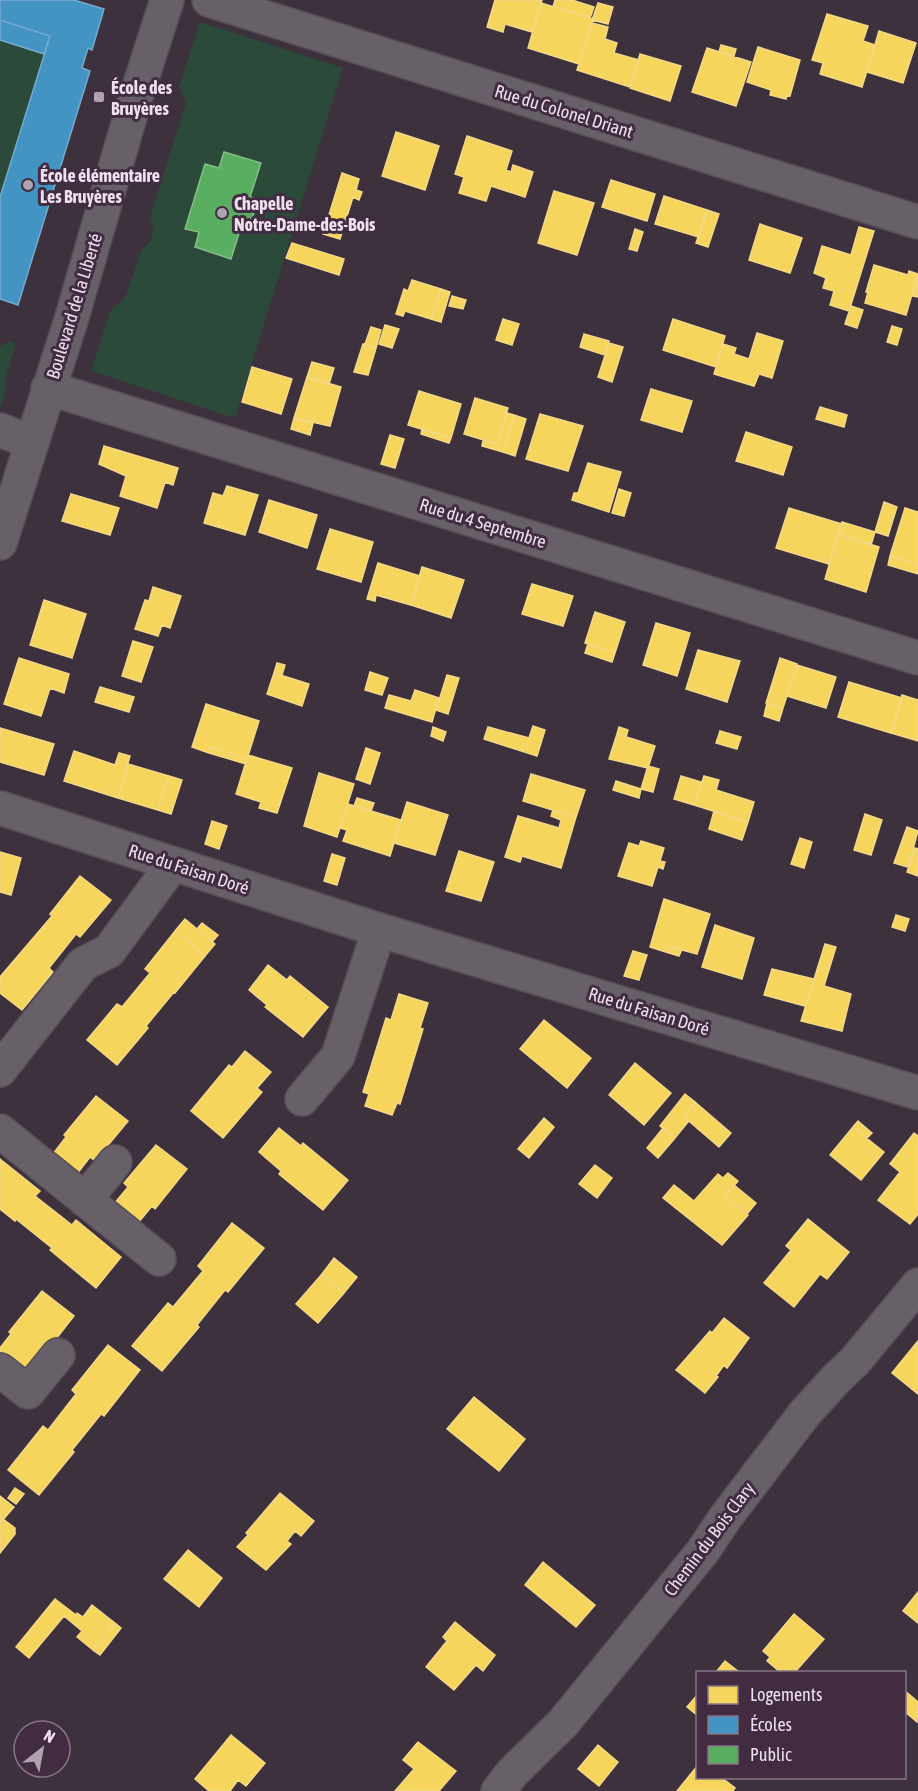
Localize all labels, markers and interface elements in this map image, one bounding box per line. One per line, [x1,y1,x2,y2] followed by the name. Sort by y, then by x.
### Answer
[111,77,173,119] place label: École des Bruyères
[492,80,636,142] street label: Rue du Colonel Driant
[92,90,106,104] marker: École des Bruyères
[40,165,160,207] place label: École élémentaire Les Bruyères
[21,178,35,192] marker: École élémentaire Les Bruyères
[234,193,376,235] place label: Chapelle Notre-Dame-des-Bois
[215,206,229,220] marker: Chapelle Notre-Dame-des-Bois
[42,231,106,381] street label: Boulevard de la Liberté
[417,494,549,552] street label: Rue du 4 Septembre
[126,840,252,898] street label: Rue du Faisan Doré
[586,983,712,1039] street label: Rue du Faisan Doré
[659,1478,759,1600] street label: Chemin du Bois Clary
[696,1671,906,1779] legend
[750,1684,822,1705] text: Logements
[750,1714,792,1735] text: Écoles
[12,1719,72,1779] north arrow
[41,1726,58,1746] text: N
[750,1744,792,1765] text: Public

